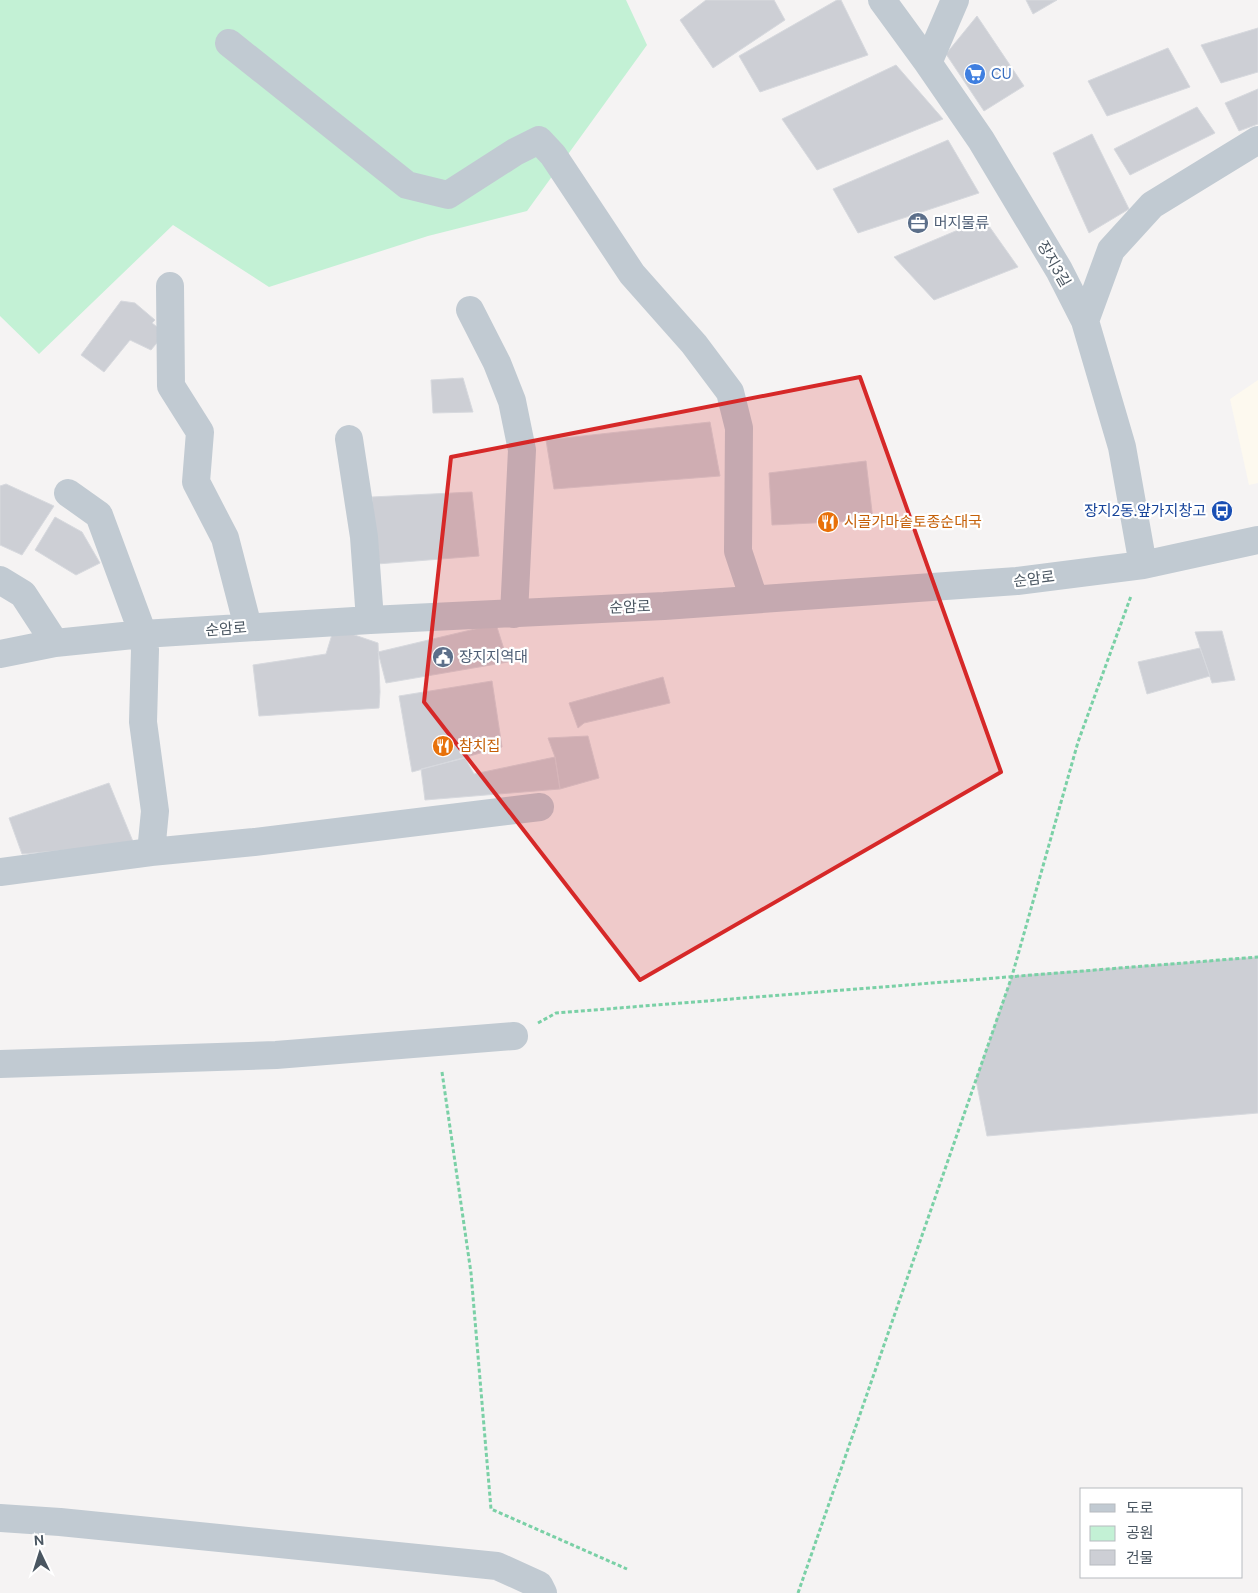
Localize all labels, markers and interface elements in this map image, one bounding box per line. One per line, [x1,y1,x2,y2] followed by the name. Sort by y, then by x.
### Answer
[963,62,987,86] supermarket icon: CU
[991,64,1012,84] place label: CU
[906,211,930,235] office icon: 머지물류
[934,213,989,233] place label: 머지물류
[1033,237,1075,291] street label: 장지3길
[1210,499,1234,523] bus stop icon: 장지2동.앞가지창고
[1084,501,1206,521] place label: 장지2동.앞가지창고
[816,510,840,534] restaurant icon: 시골가마솥토종순대국
[844,512,982,532] place label: 시골가마솥토종순대국
[1012,567,1056,591] street label: 순암로
[609,596,651,618] street label: 순암로
[205,618,247,640] street label: 순암로
[431,645,455,669] public building icon: 장지지역대
[459,647,528,667] place label: 장지지역대
[431,734,455,758] restaurant icon: 참치집
[459,736,500,756] place label: 참치집
[1080,1488,1243,1578] legend
[1126,1498,1154,1518] text: 도로
[1126,1523,1154,1543] text: 공원
[15,1528,65,1578] north arrow
[33,1531,45,1549] text: N
[1126,1548,1154,1568] text: 건물

